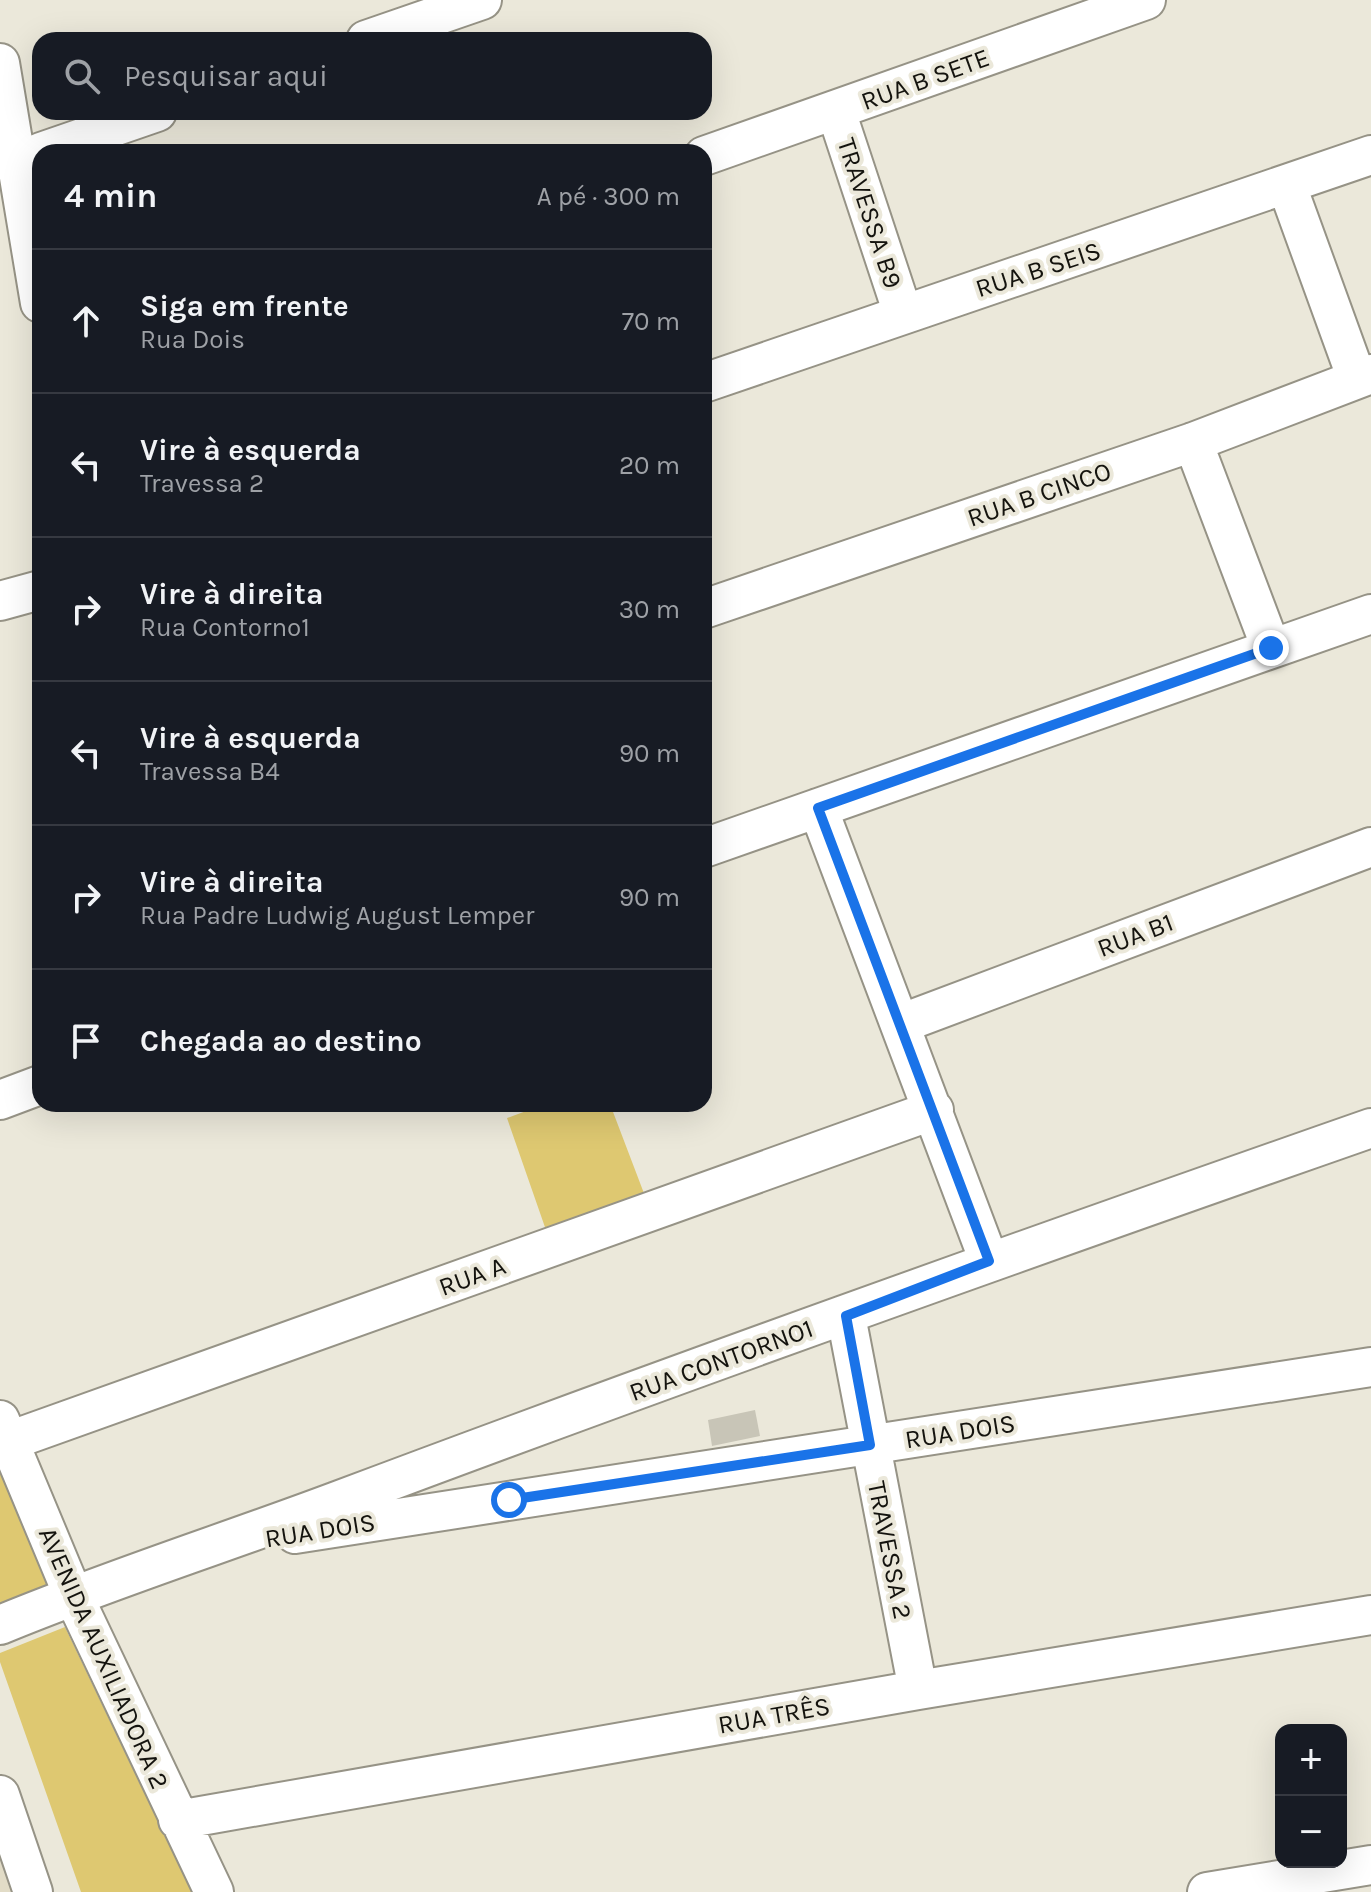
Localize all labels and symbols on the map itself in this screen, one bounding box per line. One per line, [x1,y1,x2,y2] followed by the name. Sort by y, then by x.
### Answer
[857,42,994,117] street label: RUA B SETE
[831,134,908,292] street label: TRAVESSA B9
[972,235,1105,304] street label: RUA B SEIS
[963,455,1115,534] street label: RUA B CINCO
[1253,630,1289,666] route end
[1093,907,1178,964] street label: RUA B1
[434,1250,510,1303] street label: RUA A
[625,1313,817,1408] street label: RUA CONTORNO1
[903,1408,1017,1455] street label: RUA DOIS
[861,1478,918,1622] street label: TRAVESSA 2
[491,1482,527,1518] route start
[263,1507,377,1554] street label: RUA DOIS
[32,1523,175,1794] street label: AVENIDA AUXILIADORA 2
[716,1690,833,1741] street label: RUA TRÊS

